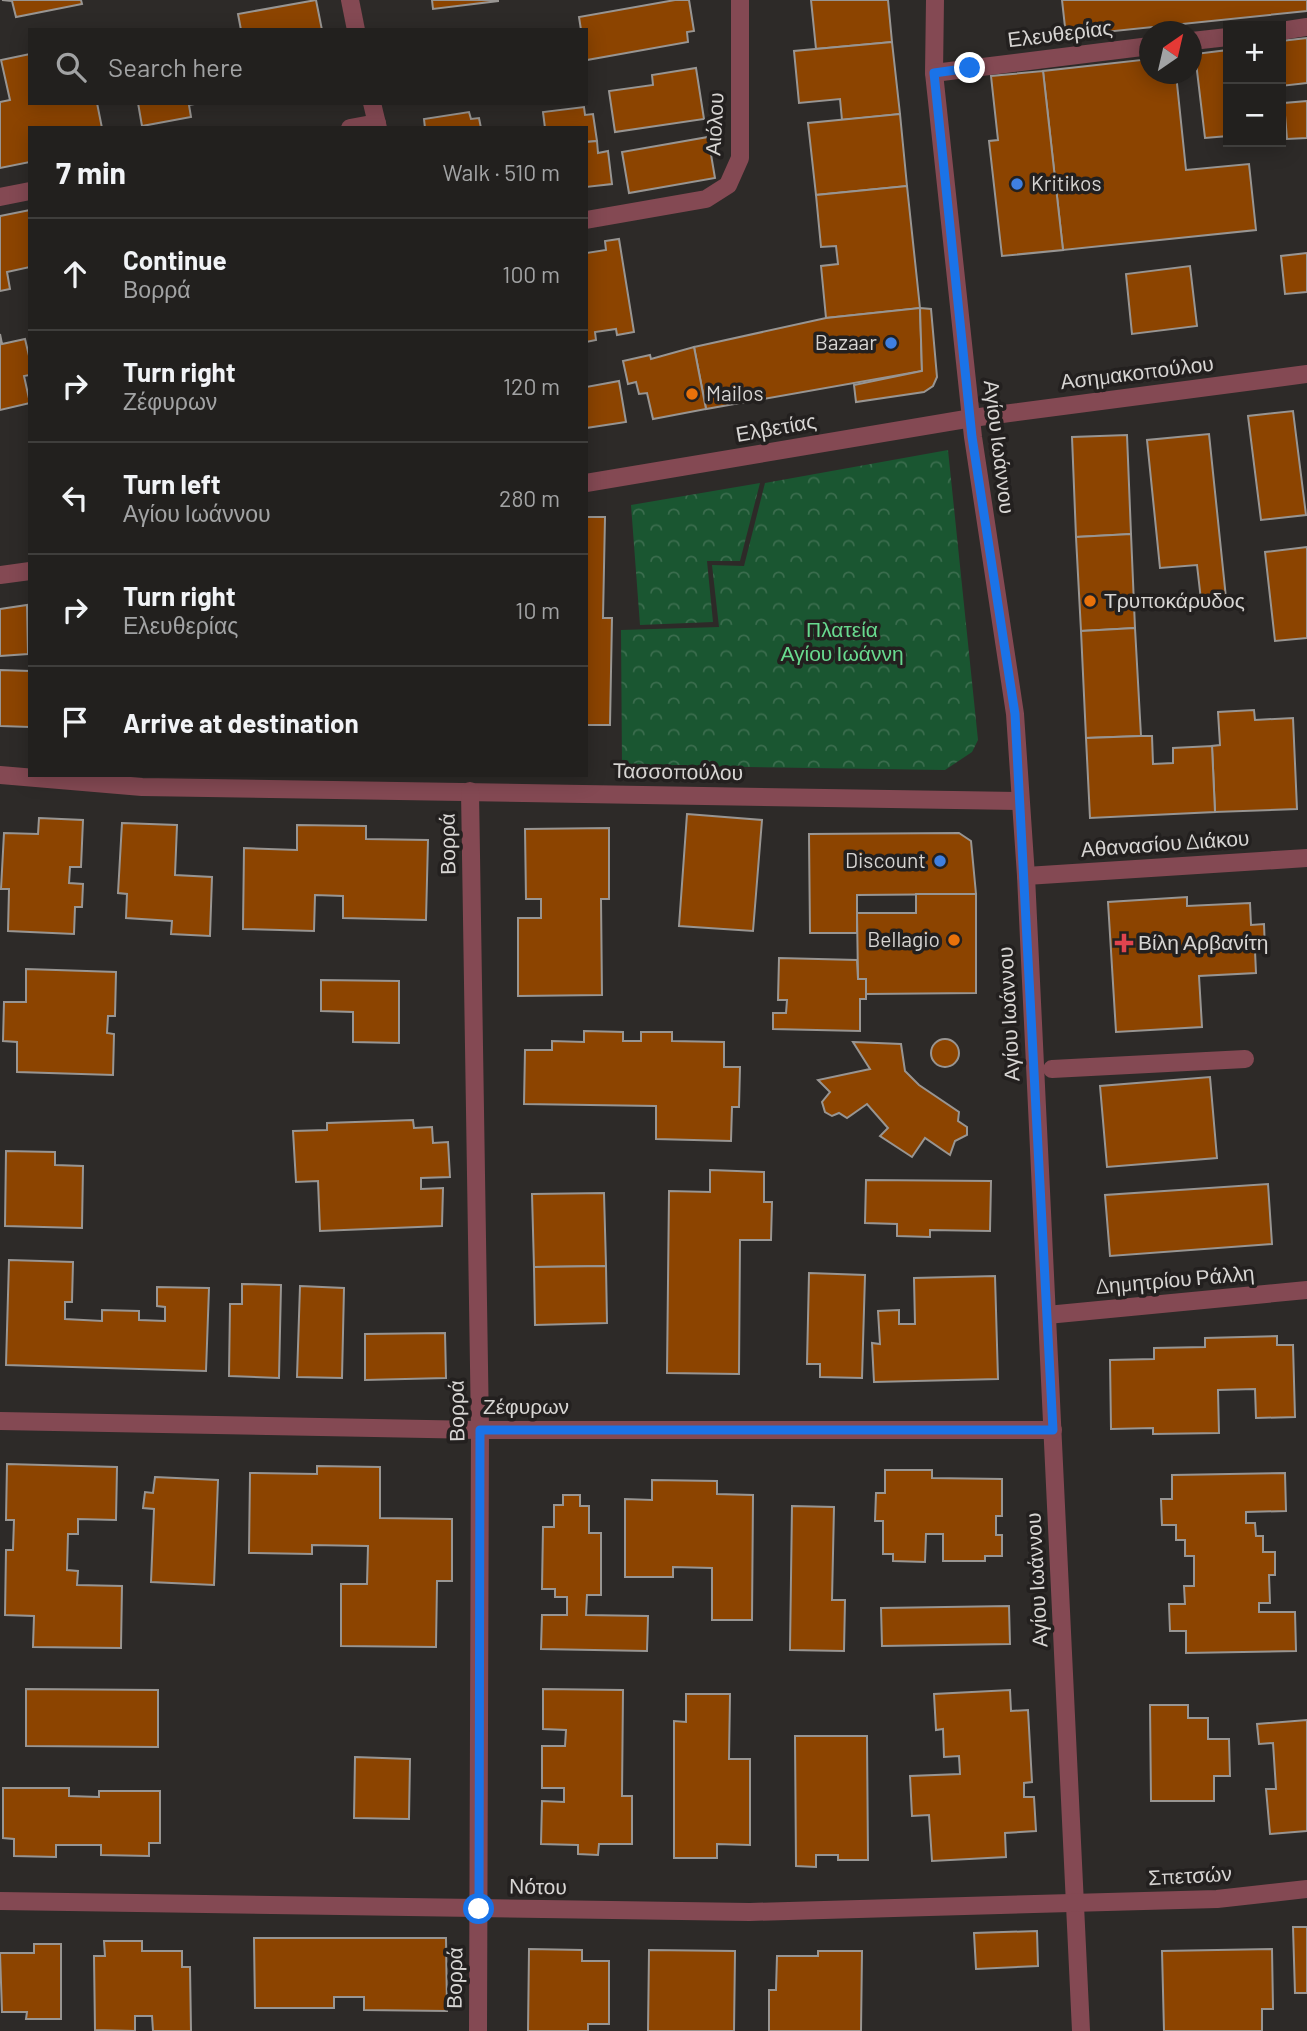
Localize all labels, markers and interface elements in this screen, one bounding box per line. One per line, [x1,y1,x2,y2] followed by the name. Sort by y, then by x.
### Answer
[1006,14,1114,51] street label: Ελευθερίας
[1139,21,1202,84] north arrow
[1223,21,1286,147] map controls
[1223,21,1286,84] button: +
[28,28,588,105] search box
[52,48,90,86] icon: search
[108,51,243,82] text: Search here
[954,52,985,83] route end
[1223,84,1286,147] button: −
[699,92,728,156] street label: Αιόλου
[56,154,126,190] text: 7 min
[442,158,560,186] text: Walk · 510 m
[1031,170,1102,195] place label: Kritikos
[1009,176,1025,192] marker: Kritikos
[123,244,227,275] text: Continue
[56,255,94,293] icon: ahead
[502,260,560,288] text: 100 m
[123,275,191,303] text: Βορρά
[815,329,877,354] place label: Bazaar
[883,335,899,351] marker: Bazaar
[1059,350,1215,393] street label: Ασημακοπούλου
[123,356,236,387] text: Turn right
[56,367,94,405] icon: right
[503,372,560,400] text: 120 m
[980,378,1021,515] street label: Αγίου Ιωάννου
[706,380,763,405] place label: Mailos
[684,386,700,402] marker: Mailos
[123,387,217,415] text: Ζέφυρων
[734,407,818,446] street label: Ελβετίας
[123,468,221,499] text: Turn left
[56,479,94,517] icon: left
[499,484,560,512] text: 280 m
[123,499,271,527] text: Αγίου Ιωάννου
[123,580,236,611] text: Turn right
[1104,587,1245,612] place label: Τρυποκάρυδος
[56,591,94,629] icon: right
[1082,593,1098,609] marker: Τρυποκάρυδος
[515,596,560,624] text: 10 m
[123,611,238,639] text: Ελευθερίας
[780,616,904,665] park label: Πλατεία Αγίου Ιωάννη
[56,703,94,741] icon: arrive
[123,707,359,738] text: Arrive at destination
[613,757,743,784] street label: Τασσοπούλου
[433,813,460,875] street label: Βορρά
[1080,824,1250,861] street label: Αθανασίου Διάκου
[845,847,926,872] place label: Discount
[932,853,948,869] marker: Discount
[867,926,940,951] place label: Bellagio
[1138,929,1268,954] place label: Βίλη Αρβανίτη
[946,932,962,948] marker: Bellagio
[1116,935,1132,951] marker: Βίλη Αρβανίτη
[991,946,1024,1082] street label: Αγίου Ιωάννου
[1094,1259,1255,1298] street label: Δημητρίου Ράλλη
[442,1380,469,1442] street label: Βορρά
[483,1393,569,1418] street label: Ζέφυρων
[1019,1512,1052,1648] street label: Αγίου Ιωάννου
[1147,1860,1232,1889] street label: Σπετσών
[509,1872,567,1899] street label: Νότου
[463,1893,494,1924] route start
[440,1947,467,2009] street label: Βορρά

